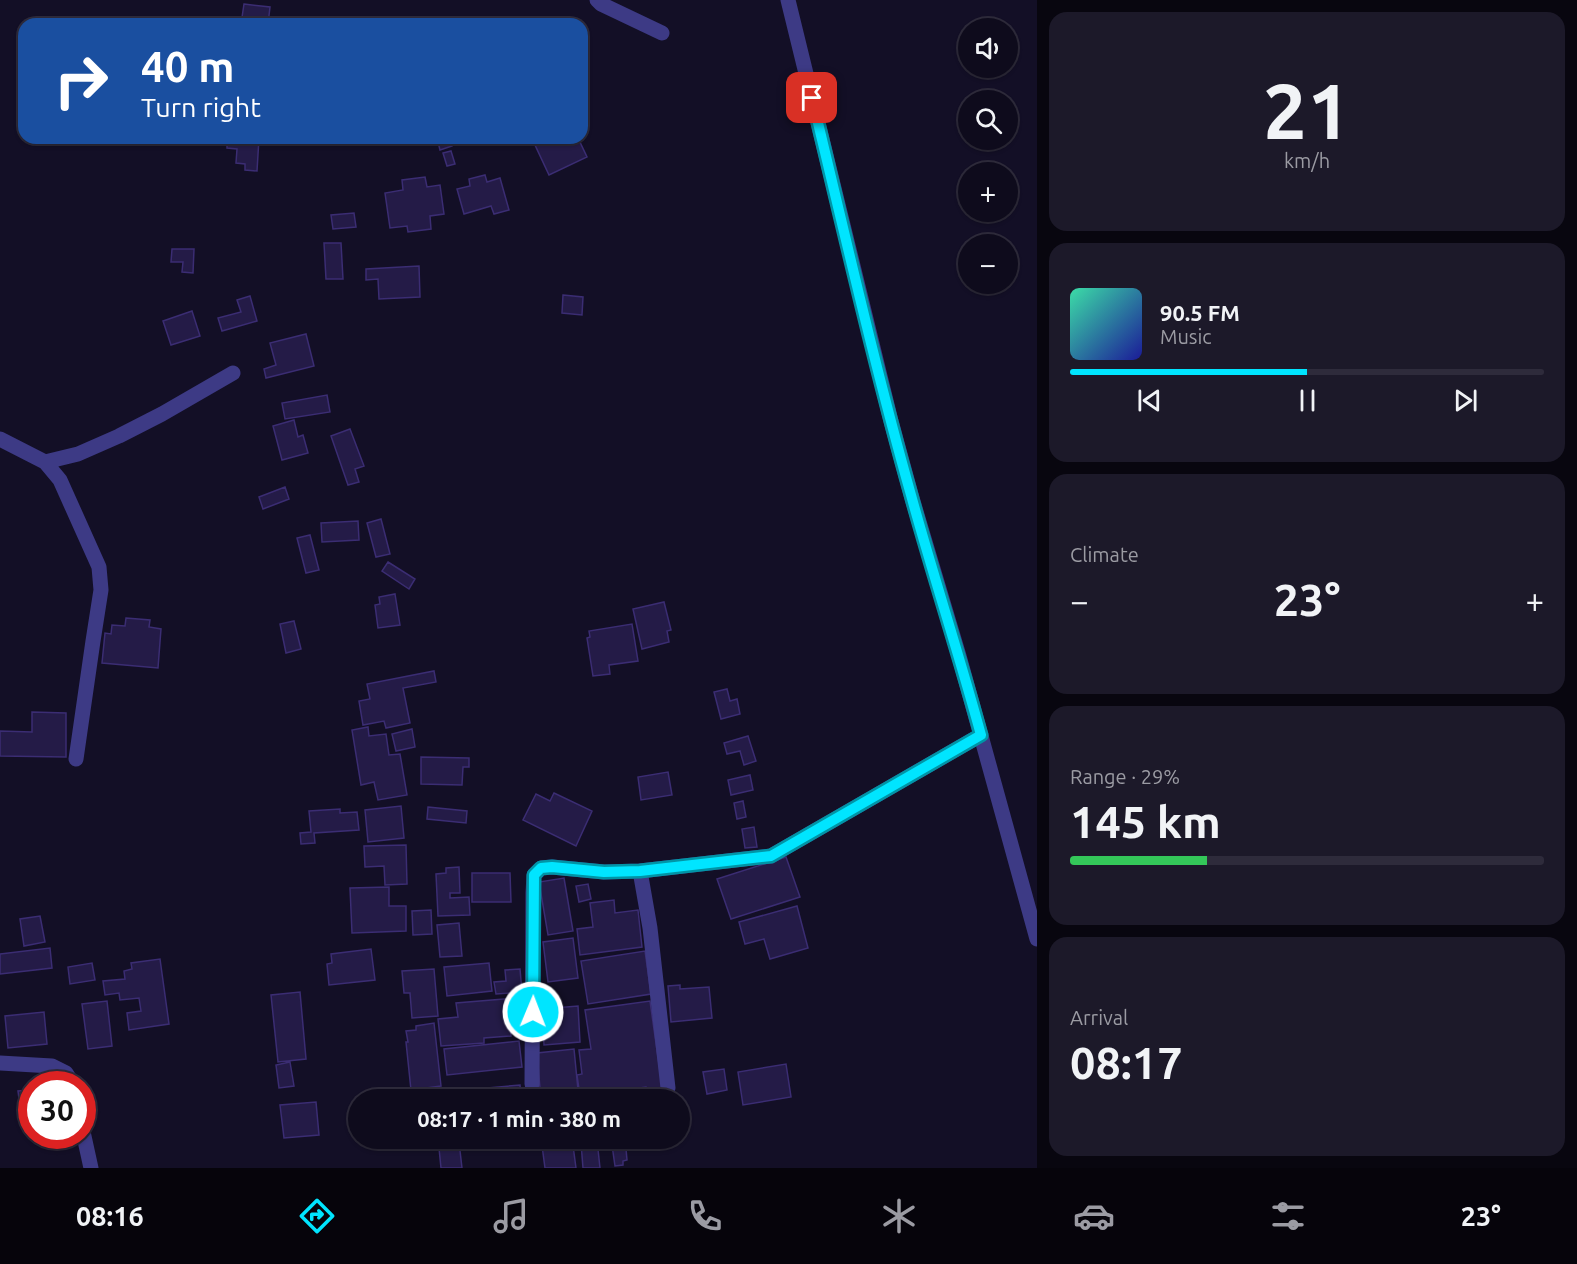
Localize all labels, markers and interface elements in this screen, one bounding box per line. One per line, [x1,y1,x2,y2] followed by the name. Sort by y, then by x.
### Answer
[958,18,1018,294] map controls
[958,18,1018,78] button: sound
[42,42,120,120] icon: right
[141,43,235,90] text: 40 m
[1263,66,1351,154] text: 21
[786,72,837,123] pin
[795,81,828,114] icon: arrive
[958,90,1018,150] button: search
[141,92,261,122] text: Turn right
[1284,149,1330,172] text: km/h
[958,162,1018,222] button: +
[958,234,1018,294] button: −
[1160,300,1240,325] text: 90.5 FM
[1160,325,1212,348] text: Music
[1133,384,1166,417] icon: previous
[1291,384,1324,417] icon: pause
[1449,384,1482,417] icon: next
[1070,543,1139,566] text: Climate
[1274,574,1340,625] text: 23°
[1070,582,1089,619] text: −
[1525,582,1544,619] text: +
[1070,765,1180,788] text: Range · 29%
[1070,796,1221,847] text: 145 km
[501,980,565,1044] position arrow
[1070,1006,1128,1029] text: Arrival
[1070,1037,1183,1088] text: 08:17
[18,1071,96,1149] speed limit sign: 30
[417,1106,621,1131] text: 08:17 · 1 min · 380 m
[296,1195,338,1237] icon: directions
[490,1195,532,1237] icon: music
[684,1195,726,1237] icon: phone
[878,1195,920,1237] icon: climate
[1073,1195,1115,1237] icon: car
[1267,1195,1309,1237] icon: filters
[76,1201,144,1231] text: 08:16
[1461,1201,1501,1231] text: 23°

